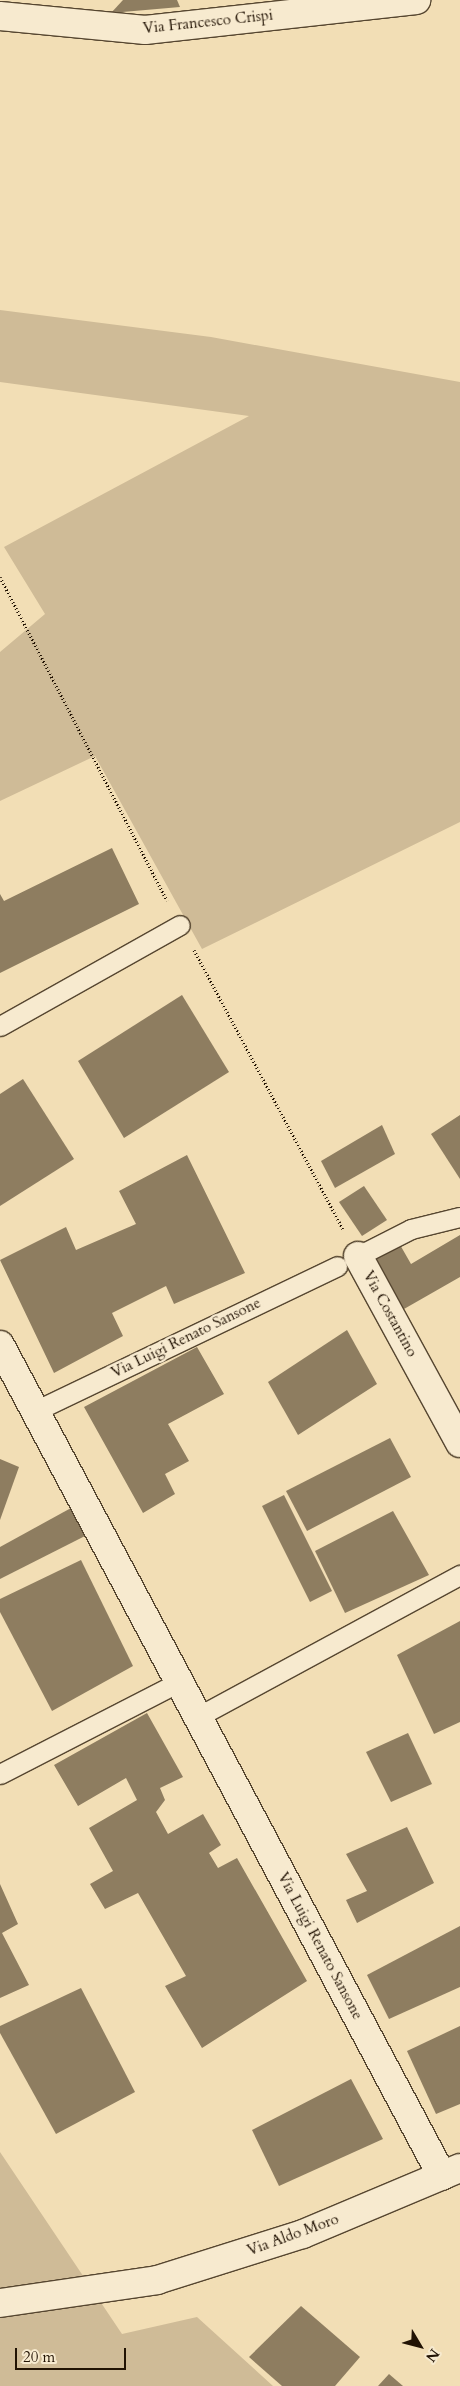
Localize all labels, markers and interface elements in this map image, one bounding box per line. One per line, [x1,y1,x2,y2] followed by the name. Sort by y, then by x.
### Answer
[142,6,274,38] street label: Via Francesco Crispi
[359,1268,421,1360] street label: Via Costantino
[108,1294,264,1382] street label: Via Luigi Renato Sansone
[274,1869,366,2023] street label: Via Luigi Renato Sansone
[245,2210,341,2260] street label: Via Aldo Moro
[395,2321,445,2371] north arrow
[18,2338,129,2370] scale bar
[421,2345,444,2366] text: N
[23,2347,55,2367] text: 20 m

